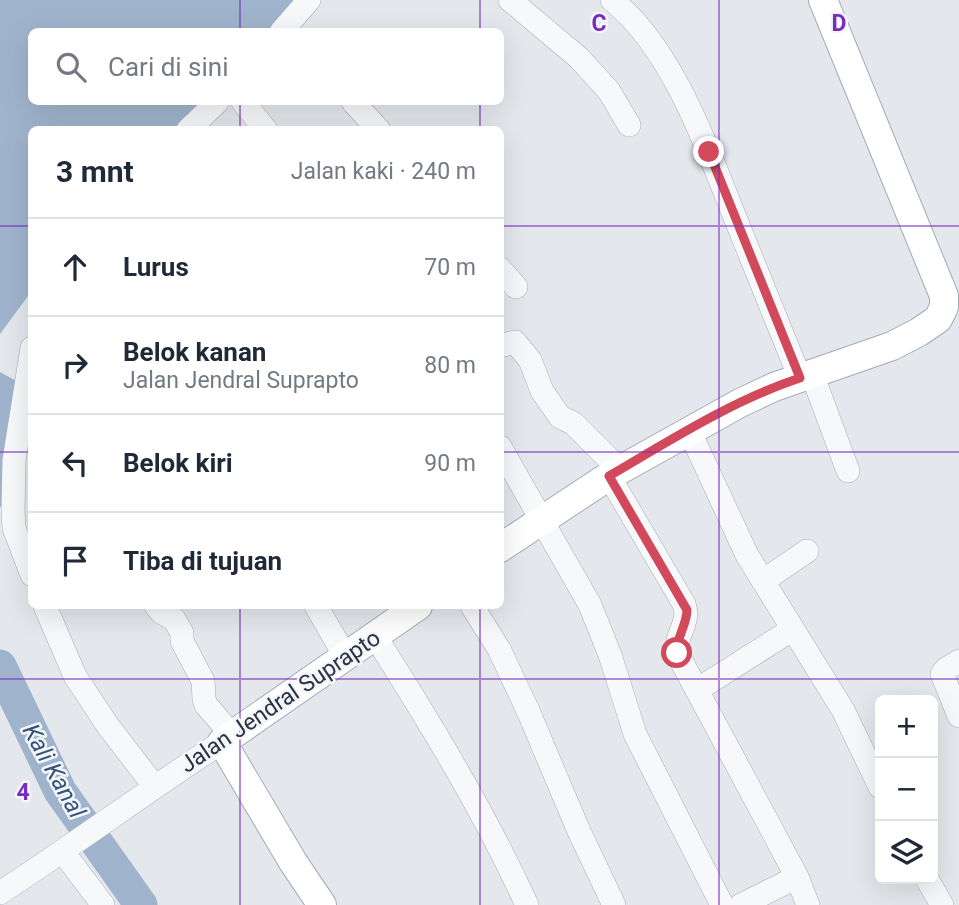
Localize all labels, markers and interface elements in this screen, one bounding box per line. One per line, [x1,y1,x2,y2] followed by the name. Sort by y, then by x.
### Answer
[591,10,607,37] text: C
[832,10,846,37] text: D
[28,28,504,105] search box
[52,48,90,86] icon: search
[108,52,229,82] text: Cari di sini
[693,136,724,167] route end
[56,154,134,189] text: 3 mnt
[291,158,476,185] text: Jalan kaki · 240 m
[56,248,94,286] icon: ahead
[123,252,189,282] text: Lurus
[424,254,476,281] text: 70 m
[123,337,266,367] text: Belok kanan
[56,346,94,384] icon: right
[424,352,476,379] text: 80 m
[123,367,359,394] text: Jalan Jendral Suprapto
[56,444,94,482] icon: left
[123,448,233,478] text: Belok kiri
[424,450,476,477] text: 90 m
[56,542,94,580] icon: arrive
[123,546,282,576] text: Tiba di tujuan
[175,624,386,779] street label: Jalan Jendral Suprapto
[661,637,692,668] route start
[875,695,938,884] map controls
[875,695,938,758] button: +
[17,719,91,823] water label: Kali Kanal
[875,758,938,821] button: −
[16,779,30,806] text: 4
[875,821,938,884] button: layers

